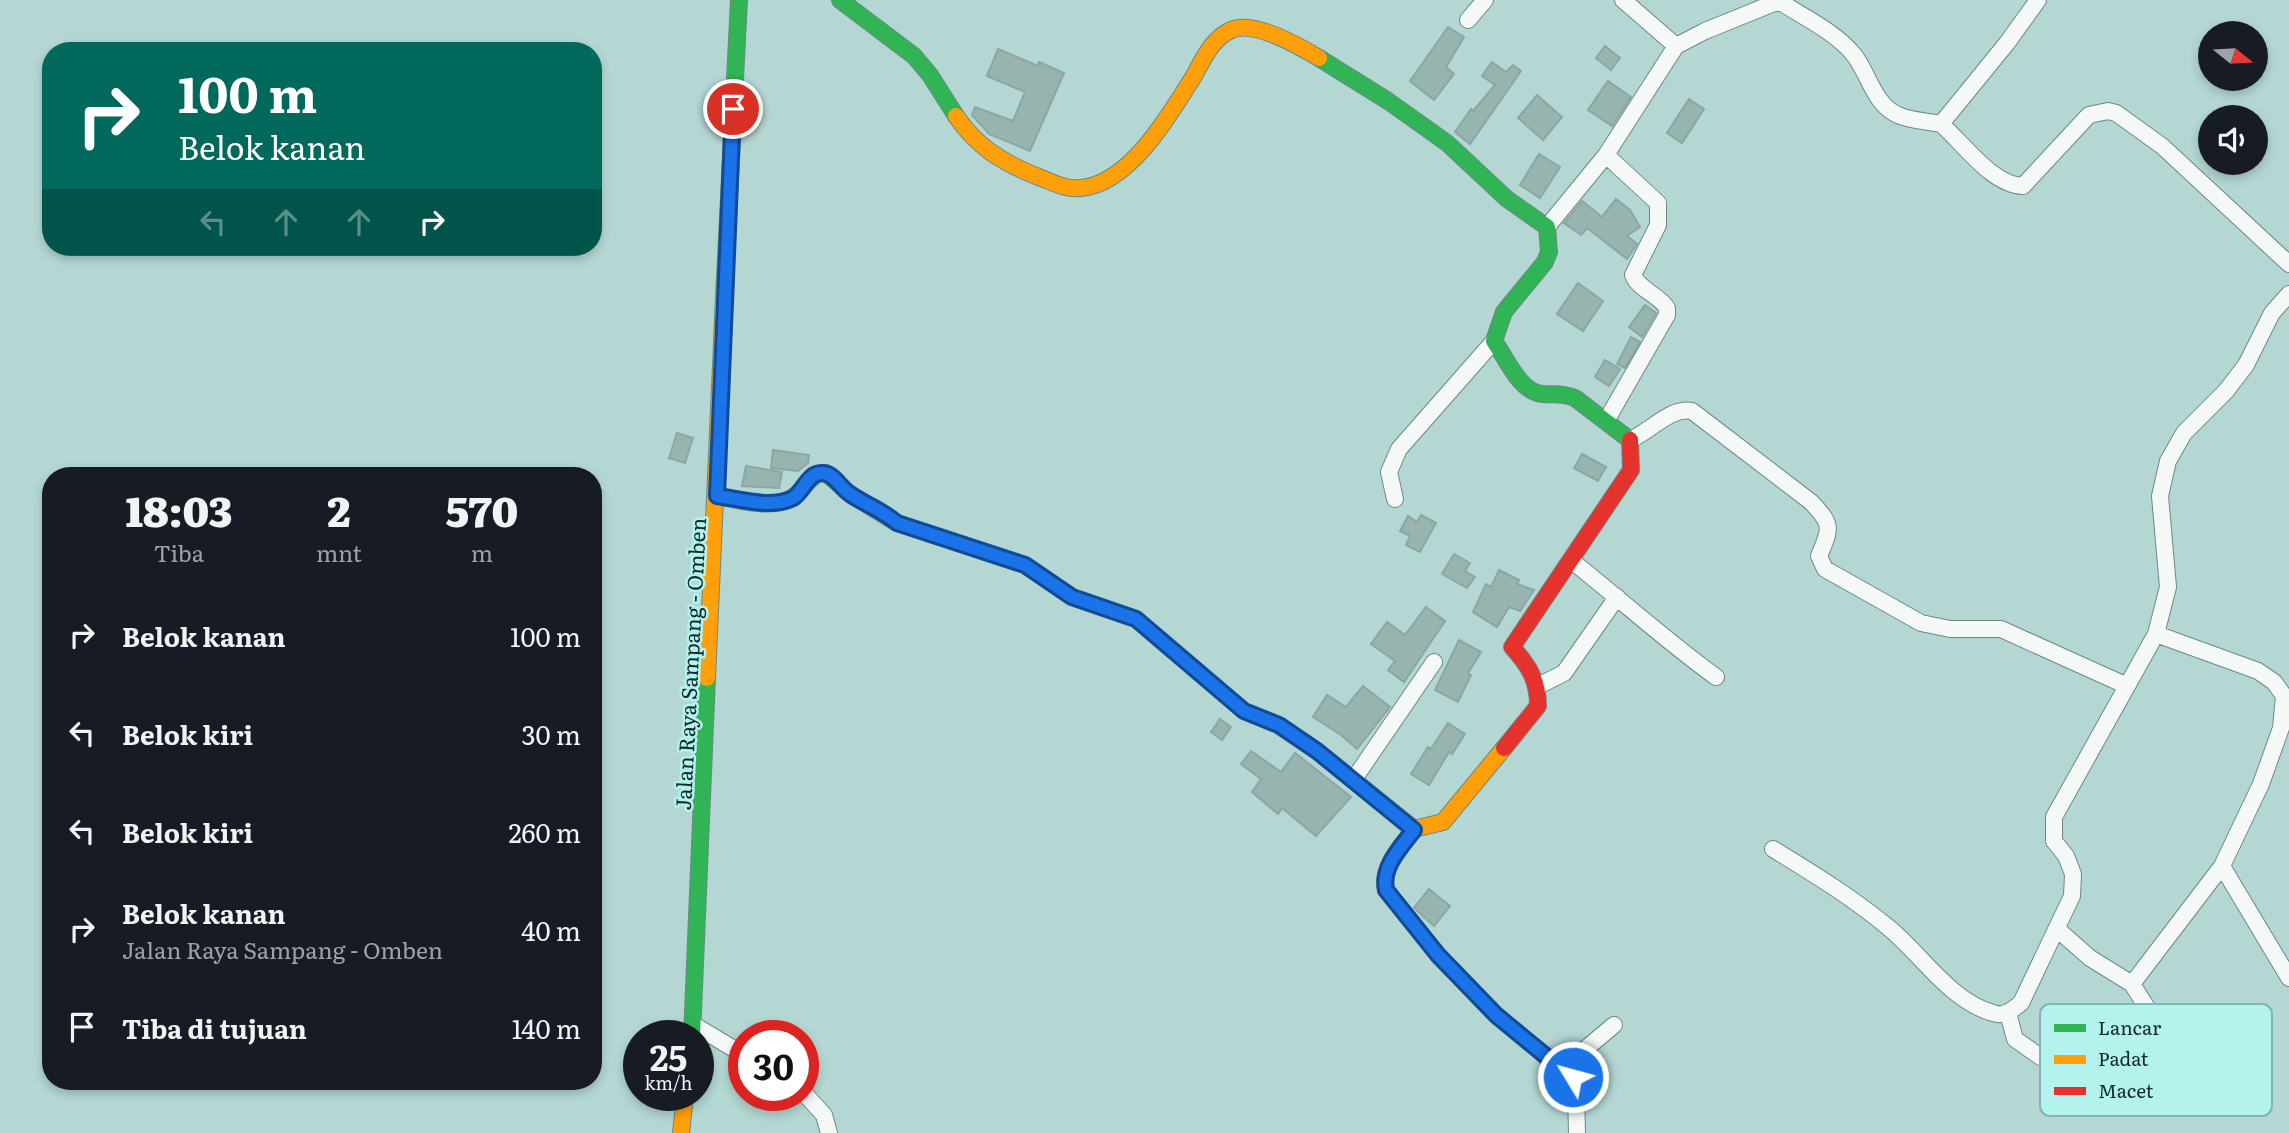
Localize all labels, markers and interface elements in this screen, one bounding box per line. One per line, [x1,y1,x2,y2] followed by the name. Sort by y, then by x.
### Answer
[2198,21,2268,91] north arrow
[2198,21,2268,175] map controls
[178,55,317,128] text: 100 m
[63,70,154,161] icon: right
[703,79,763,139] pin
[714,90,752,128] icon: arrive
[2198,105,2268,175] button: sound
[178,122,366,170] text: Belok kanan
[194,203,232,241] icon: left
[267,203,305,241] icon: ahead
[340,203,378,241] icon: ahead
[413,203,451,241] icon: right
[126,478,232,540] text: 18:03
[327,478,351,540] text: 2
[445,478,518,540] text: 570
[666,517,712,811] street label: Jalan Raya Sampang - Omben
[154,535,204,569] text: Tiba
[316,535,362,569] text: mnt
[471,535,493,569] text: m
[63,616,101,654] icon: right
[122,616,286,655] text: Belok kanan
[510,616,581,655] text: 100 m
[63,714,101,752] icon: left
[122,714,253,753] text: Belok kiri
[521,714,581,753] text: 30 m
[63,812,101,850] icon: left
[122,812,253,851] text: Belok kiri
[508,812,581,851] text: 260 m
[122,893,286,932] text: Belok kanan
[63,910,101,948] icon: right
[521,910,581,949] text: 40 m
[122,932,443,966] text: Jalan Raya Sampang - Omben
[2040,1004,2272,1116] legend
[63,1008,101,1046] icon: arrive
[122,1008,307,1047] text: Tiba di tujuan
[512,1008,581,1047] text: 140 m
[2098,1013,2161,1041] text: Lancar
[728,1020,819,1111] speed limit sign: 30
[650,1030,687,1082] text: 25
[1536,1040,1610,1114] position arrow
[2098,1044,2149,1072] text: Padat
[645,1069,692,1096] text: km/h
[2098,1076,2154,1104] text: Macet

